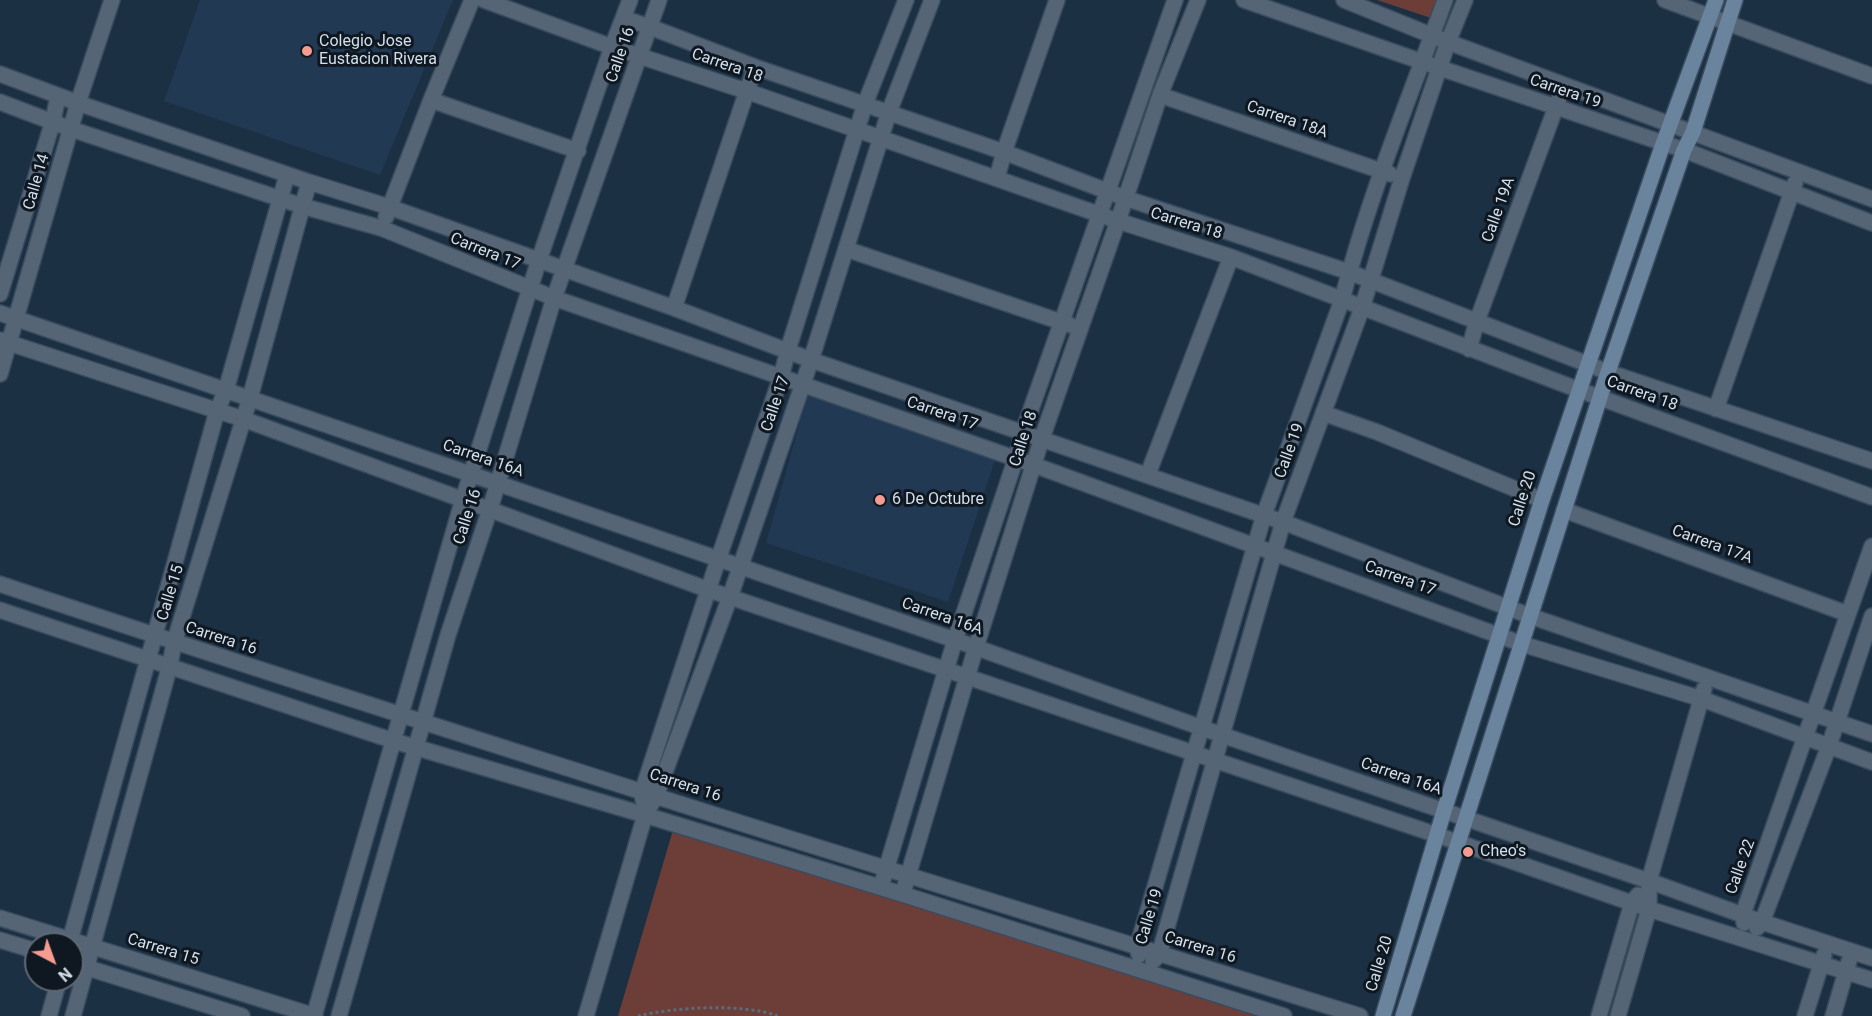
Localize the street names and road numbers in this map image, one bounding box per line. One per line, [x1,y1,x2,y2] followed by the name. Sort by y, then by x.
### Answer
[603,25,639,85] street label: Calle 16
[689,45,765,87] street label: Carrera 18
[1527,71,1603,113] street label: Carrera 19
[1244,97,1330,143] street label: Carrera 18A
[20,152,54,212] street label: Calle 14
[1478,175,1520,245] street label: Calle 19A
[1148,204,1224,244] street label: Carrera 18
[447,229,523,275] street label: Carrera 17
[1604,372,1680,416] street label: Carrera 18
[758,374,794,434] street label: Calle 17
[904,393,980,435] street label: Carrera 17
[1006,409,1042,469] street label: Calle 18
[1271,421,1309,481] street label: Calle 19
[440,436,526,482] street label: Carrera 16A
[1505,469,1541,529] street label: Calle 20
[450,487,486,547] street label: Calle 16
[1669,522,1755,568] street label: Carrera 17A
[1362,557,1438,601] street label: Carrera 17
[153,563,189,623] street label: Calle 15
[899,594,985,640] street label: Carrera 16A
[183,618,259,660] street label: Carrera 16
[1358,754,1444,800] street label: Carrera 16A
[647,765,723,807] street label: Carrera 16
[1722,837,1760,897] street label: Calle 22
[1132,887,1168,947] street label: Calle 19
[1162,928,1238,968] street label: Carrera 16
[125,930,201,970] street label: Carrera 15
[1362,934,1398,994] street label: Calle 20

